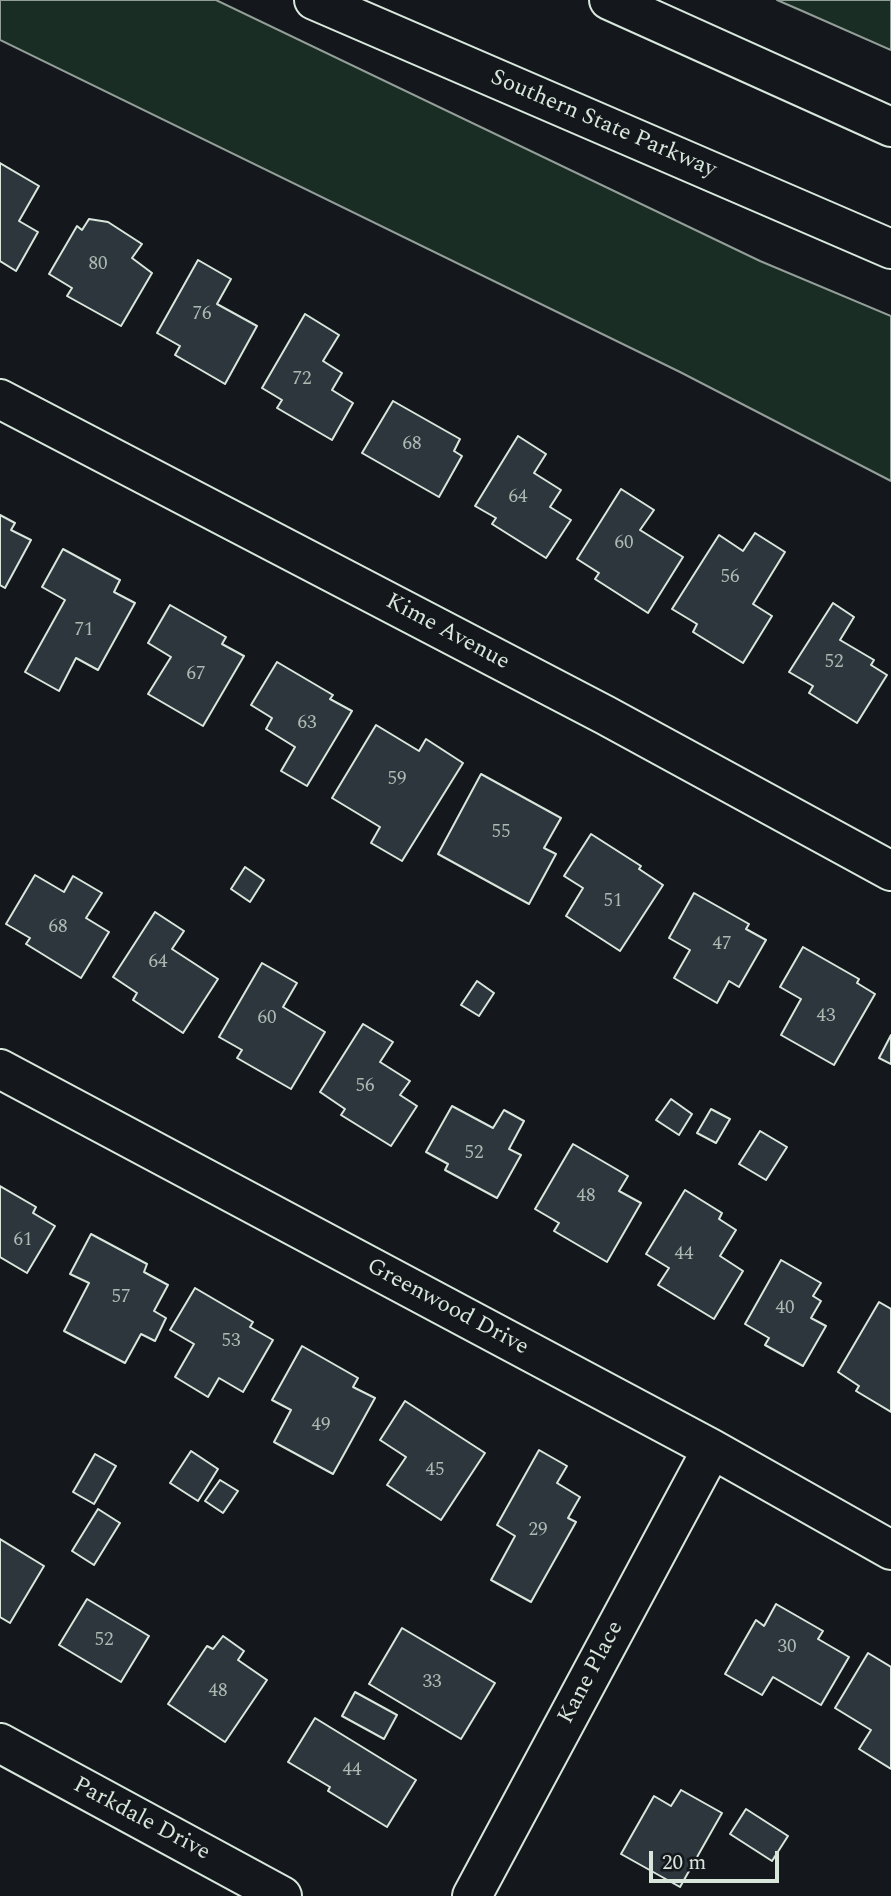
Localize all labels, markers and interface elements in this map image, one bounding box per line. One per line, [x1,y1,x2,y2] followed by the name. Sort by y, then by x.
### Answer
[486,65,720,185] street label: Southern State Parkway
[89,254,107,276] house number: 80
[193,304,211,326] house number: 76
[293,369,311,391] house number: 72
[403,434,421,456] house number: 68
[509,487,527,509] house number: 64
[615,533,633,555] house number: 60
[721,567,739,589] house number: 56
[380,589,514,677] street label: Kime Avenue
[75,620,93,642] house number: 71
[825,652,843,674] house number: 52
[187,664,205,686] house number: 67
[298,713,316,735] house number: 63
[388,769,406,791] house number: 59
[492,822,510,844] house number: 55
[604,891,622,913] house number: 51
[49,917,67,939] house number: 68
[713,934,731,956] house number: 47
[149,952,167,974] house number: 64
[817,1006,835,1028] house number: 43
[258,1008,276,1030] house number: 60
[356,1076,374,1098] house number: 56
[465,1143,483,1165] house number: 52
[577,1186,595,1208] house number: 48
[14,1230,32,1252] house number: 61
[675,1244,693,1266] house number: 44
[361,1254,533,1362] street label: Greenwood Drive
[112,1287,130,1309] house number: 57
[776,1298,794,1320] house number: 40
[222,1331,240,1353] house number: 53
[312,1415,330,1437] house number: 49
[426,1460,444,1482] house number: 45
[529,1520,547,1542] house number: 29
[553,1617,631,1729] street label: Kane Place
[95,1630,113,1652] house number: 52
[778,1637,796,1659] house number: 30
[423,1672,441,1694] house number: 33
[209,1681,227,1703] house number: 48
[343,1760,361,1782] house number: 44
[68,1772,214,1868] street label: Parkdale Drive
[653,1836,782,1880] scale bar
[662,1847,706,1879] text: 20 m

